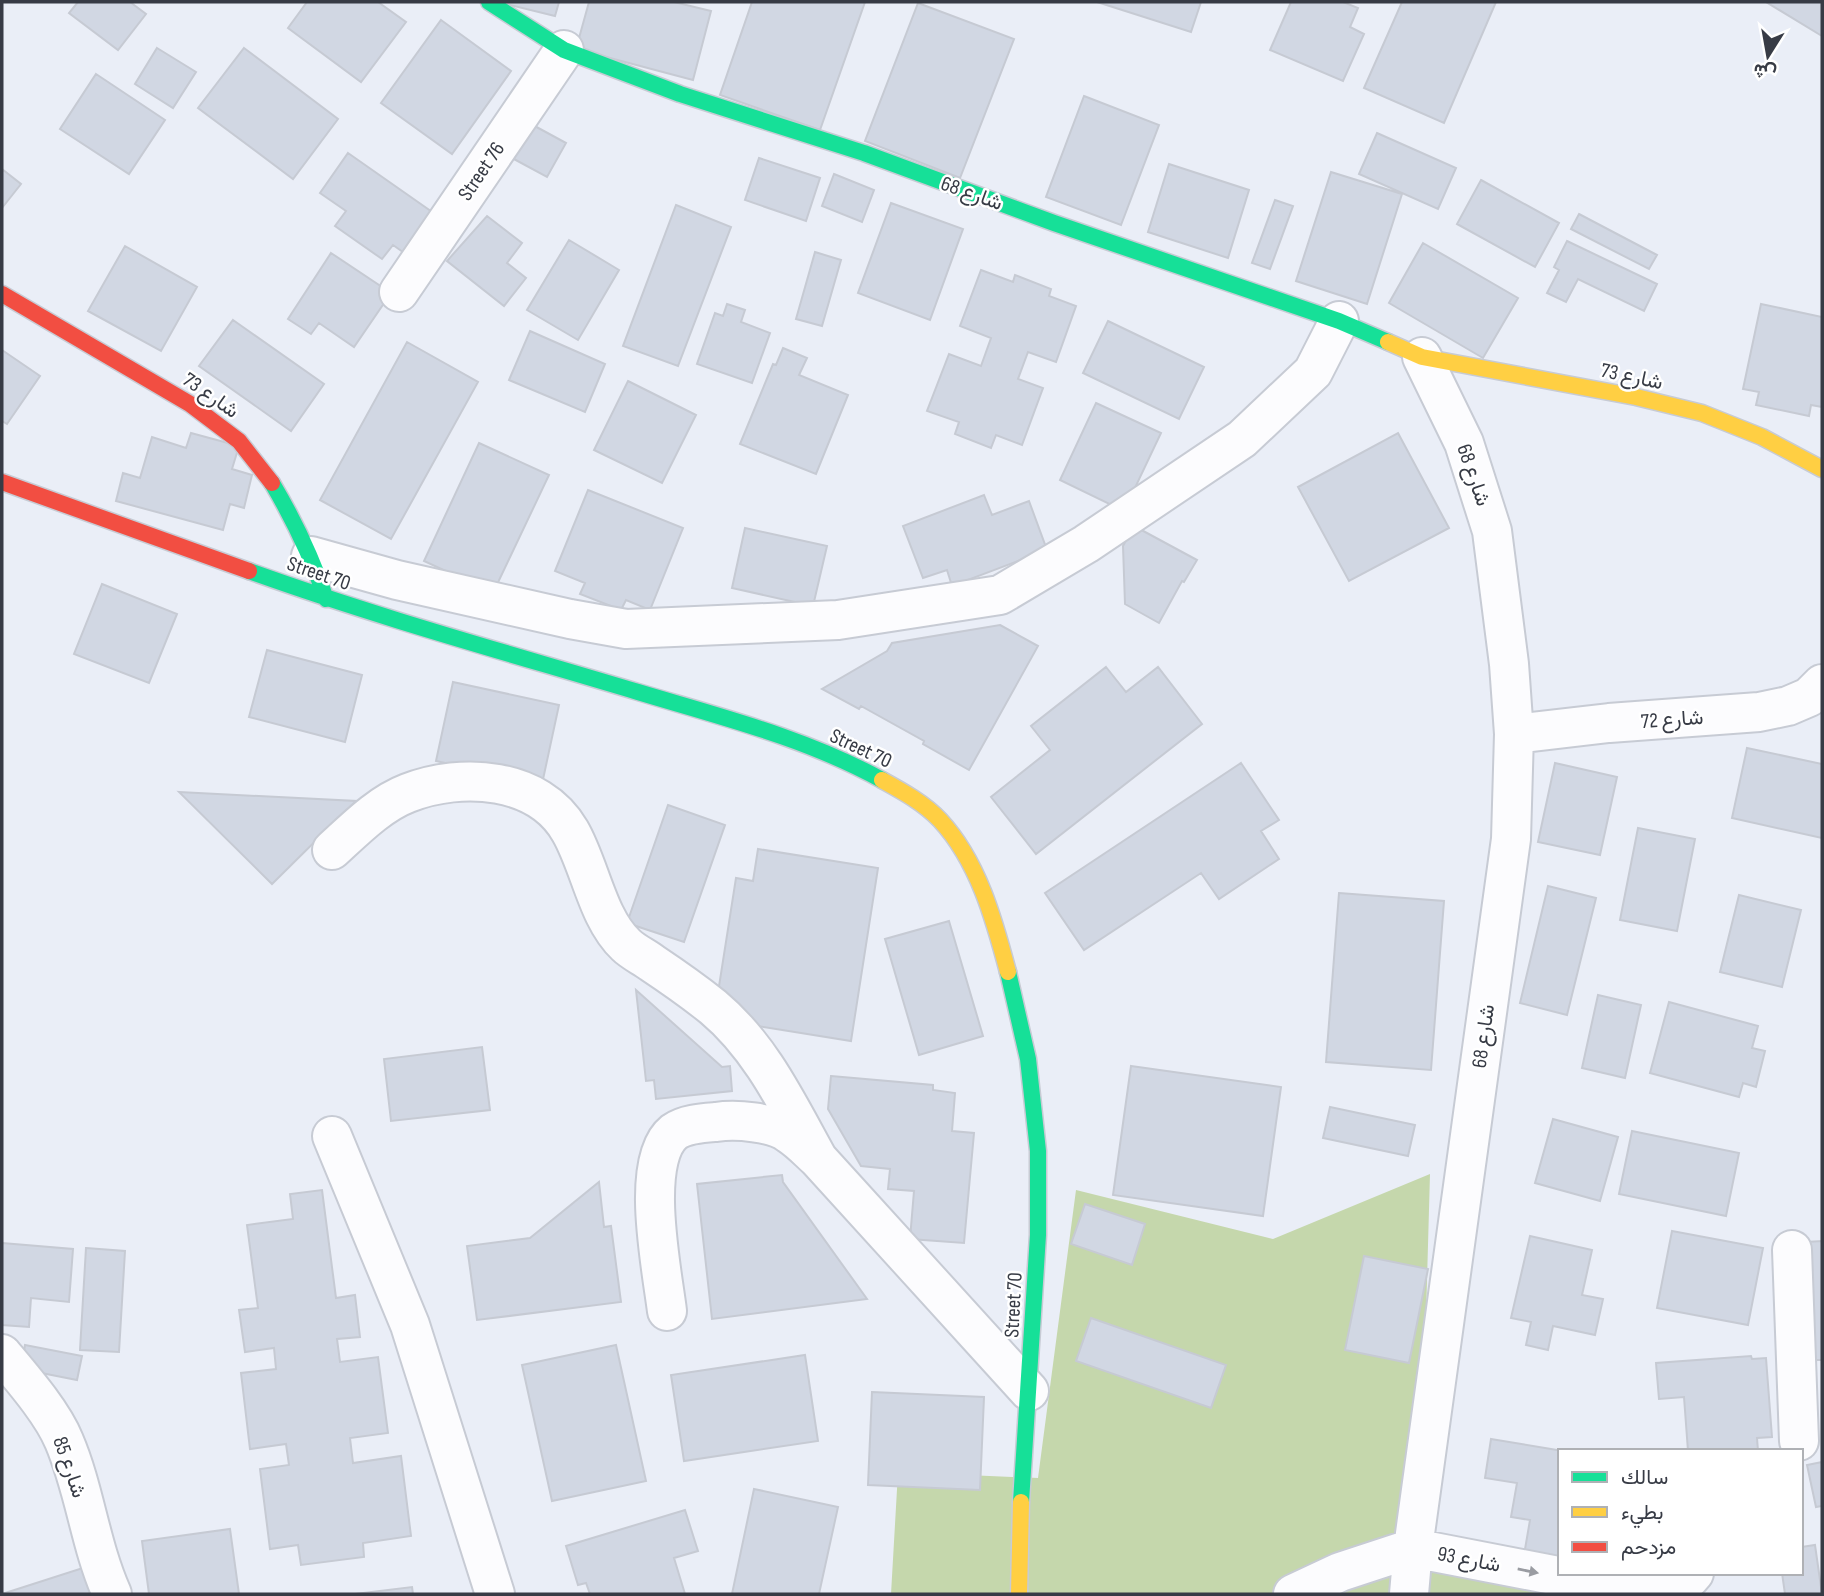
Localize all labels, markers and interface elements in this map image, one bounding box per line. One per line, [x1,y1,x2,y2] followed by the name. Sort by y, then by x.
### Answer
[1733,21,1803,91] north arrow
[1751,58,1778,85] text: ش
[453,137,510,205] street label: Street 76
[937,171,1006,217] street label: شارع 68
[1598,358,1665,396] street label: شارع 73
[177,367,244,424] street label: شارع 73
[1450,441,1496,510] street label: شارع 68
[284,551,354,596] street label: Street 70
[1640,705,1704,735] street label: شارع 72
[826,723,896,774] street label: Street 70
[1467,1003,1501,1070] street label: شارع 68
[999,1272,1028,1338] street label: Street 70
[46,1433,92,1501] street label: شارع 85
[1558,1449,1803,1575] legend
[1621,1465,1668,1490] text: سالك
[1621,1500,1664,1529] text: بطيء
[1621,1535,1676,1561] text: مزدحم
[1435,1541,1503,1579] street label: شارع 93
[1517,1565,1539,1576] one-way arrow

